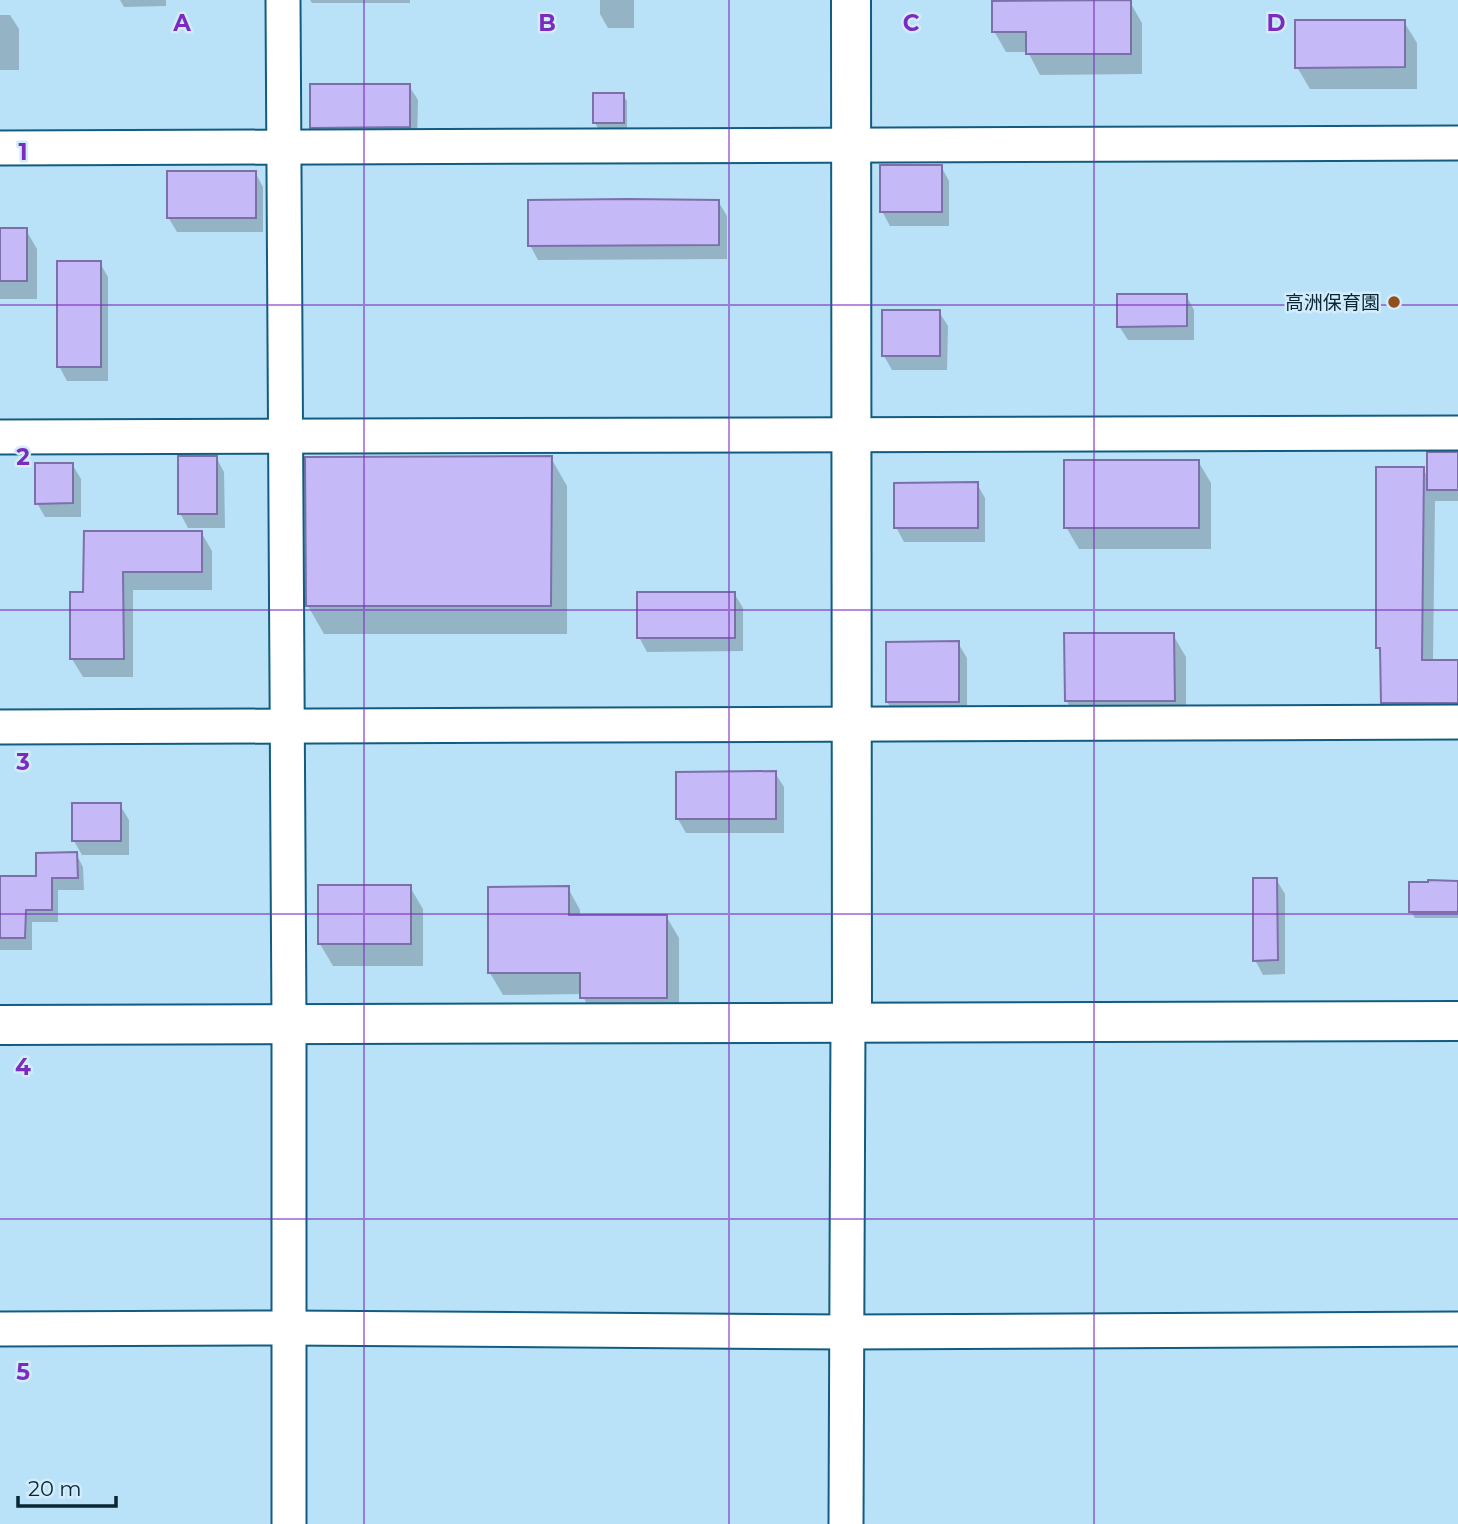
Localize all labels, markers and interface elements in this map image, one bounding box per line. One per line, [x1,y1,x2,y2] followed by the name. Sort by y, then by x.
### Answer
[172,9,191,37] text: A
[538,9,556,37] text: B
[903,9,920,37] text: C
[1267,9,1286,37] text: D
[18,138,28,166] text: 1
[1285,291,1380,314] place label: 高洲保育園
[1386,294,1402,310] marker: 高洲保育園
[16,443,30,471] text: 2
[15,748,30,776] text: 3
[15,1053,31,1081] text: 4
[16,1358,30,1386] text: 5
[18,1464,116,1508] scale bar
[28,1476,82,1501] text: 20 m

